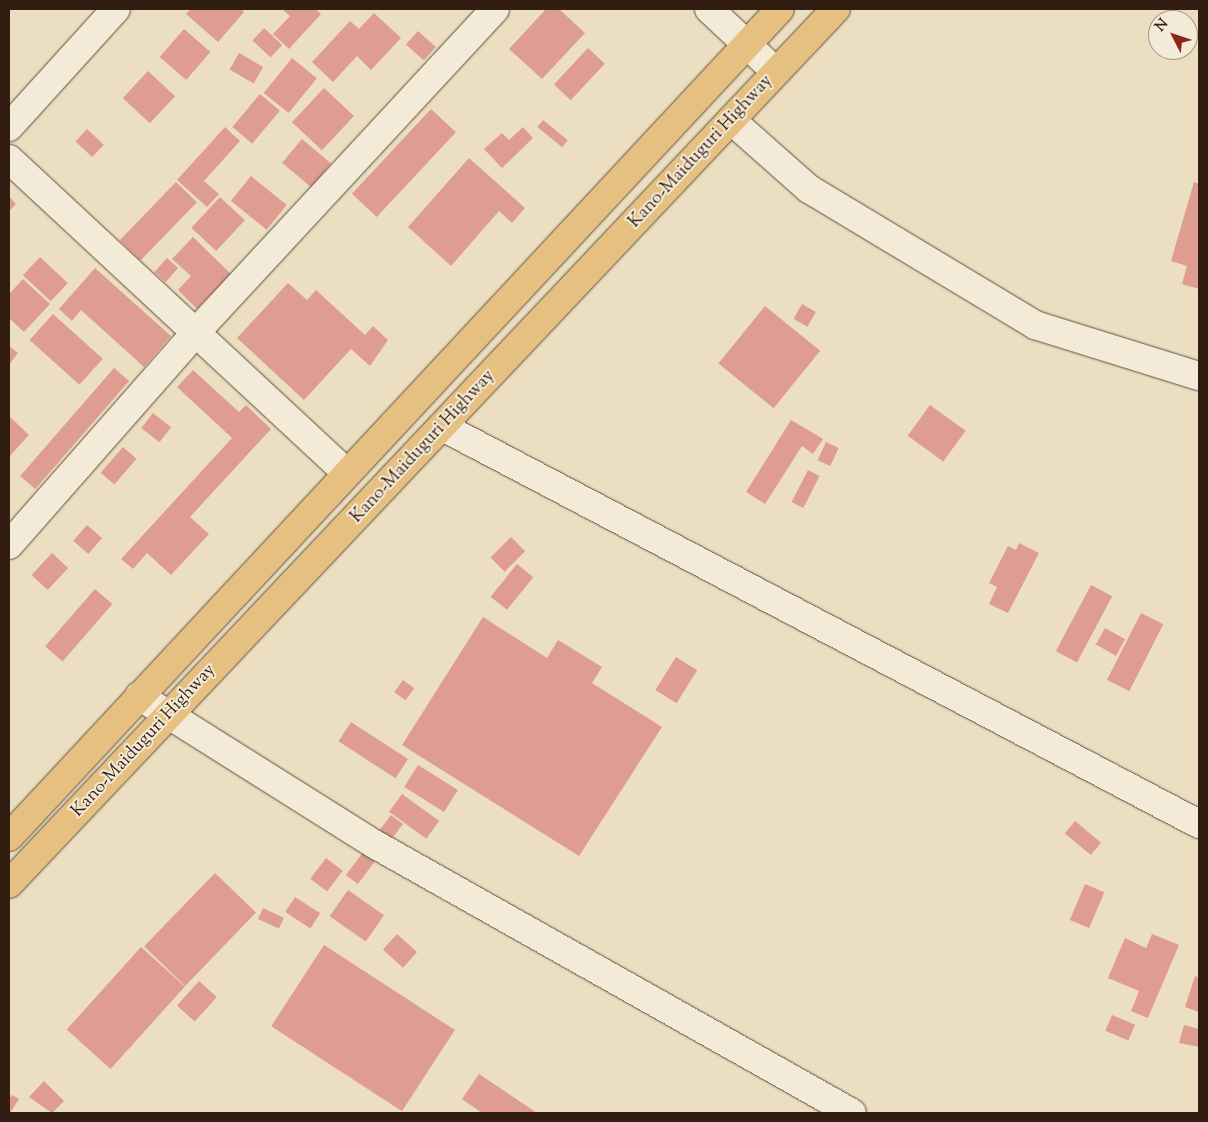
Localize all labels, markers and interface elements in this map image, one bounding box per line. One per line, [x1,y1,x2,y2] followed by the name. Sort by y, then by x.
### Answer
[1148,10,1198,60] north arrow
[1151,15,1174,37] text: N
[624,71,778,233] street label: Kano-Maiduguri Highway
[346,366,500,528] street label: Kano-Maiduguri Highway
[67,660,221,822] street label: Kano-Maiduguri Highway

